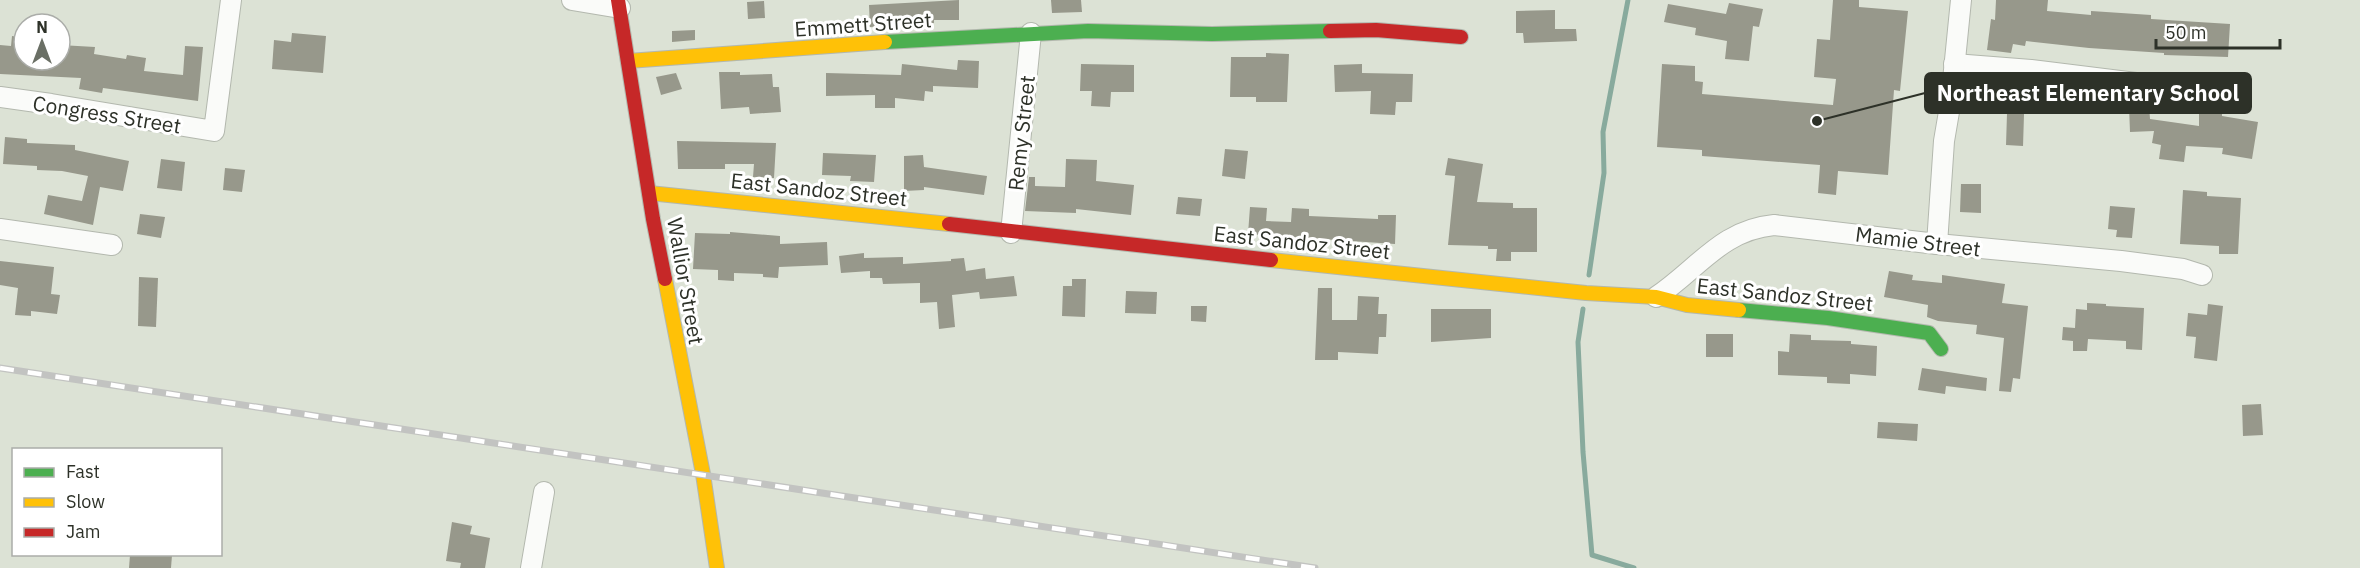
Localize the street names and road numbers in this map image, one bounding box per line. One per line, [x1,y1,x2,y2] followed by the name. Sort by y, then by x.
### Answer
[793,5,933,43] street label: Emmett Street
[1001,74,1041,192] street label: Remy Street
[31,88,183,140] street label: Congress Street
[729,166,909,212] street label: East Sandoz Street
[661,215,711,347] street label: Wallior Street
[1212,219,1392,265] street label: East Sandoz Street
[1854,219,1982,263] street label: Mamie Street
[1695,271,1875,317] street label: East Sandoz Street

